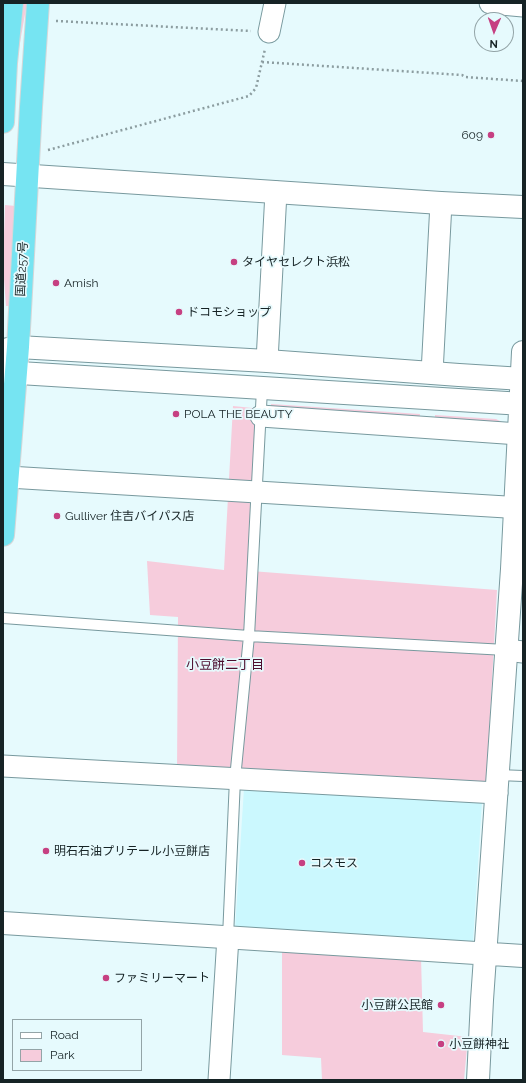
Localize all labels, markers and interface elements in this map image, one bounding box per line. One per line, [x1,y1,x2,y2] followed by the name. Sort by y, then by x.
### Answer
[474,12,514,52] north arrow
[489,37,498,50] text: N
[461,128,483,142] place label: 609
[486,130,496,140] marker: 609
[13,241,31,297] street label: 国道257号
[242,255,350,269] place label: タイヤセレクト浜松
[229,257,239,267] marker: タイヤセレクト浜松
[64,276,99,290] place label: Amish
[51,278,61,288] marker: Amish
[187,305,271,319] place label: ドコモショップ
[174,307,184,317] marker: ドコモショップ
[184,407,292,421] place label: POLA THE BEAUTY
[171,409,181,419] marker: POLA THE BEAUTY
[65,509,194,523] place label: Gulliver 住吉バイパス店
[52,511,62,521] marker: Gulliver 住吉バイパス店
[186,657,264,673] district label: 小豆餅二丁目
[54,844,210,858] place label: 明石石油プリテール小豆餅店
[41,846,51,856] marker: 明石石油プリテール小豆餅店
[310,856,358,870] place label: コスモス
[297,858,307,868] marker: コスモス
[114,971,210,985] place label: ファミリーマート
[101,973,111,983] marker: ファミリーマート
[361,998,433,1012] place label: 小豆餅公民館
[436,1000,446,1010] marker: 小豆餅公民館
[12,1019,142,1071] legend
[50,1028,79,1042] text: Road
[449,1037,509,1051] place label: 小豆餅神社
[436,1039,446,1049] marker: 小豆餅神社
[50,1048,75,1062] text: Park

